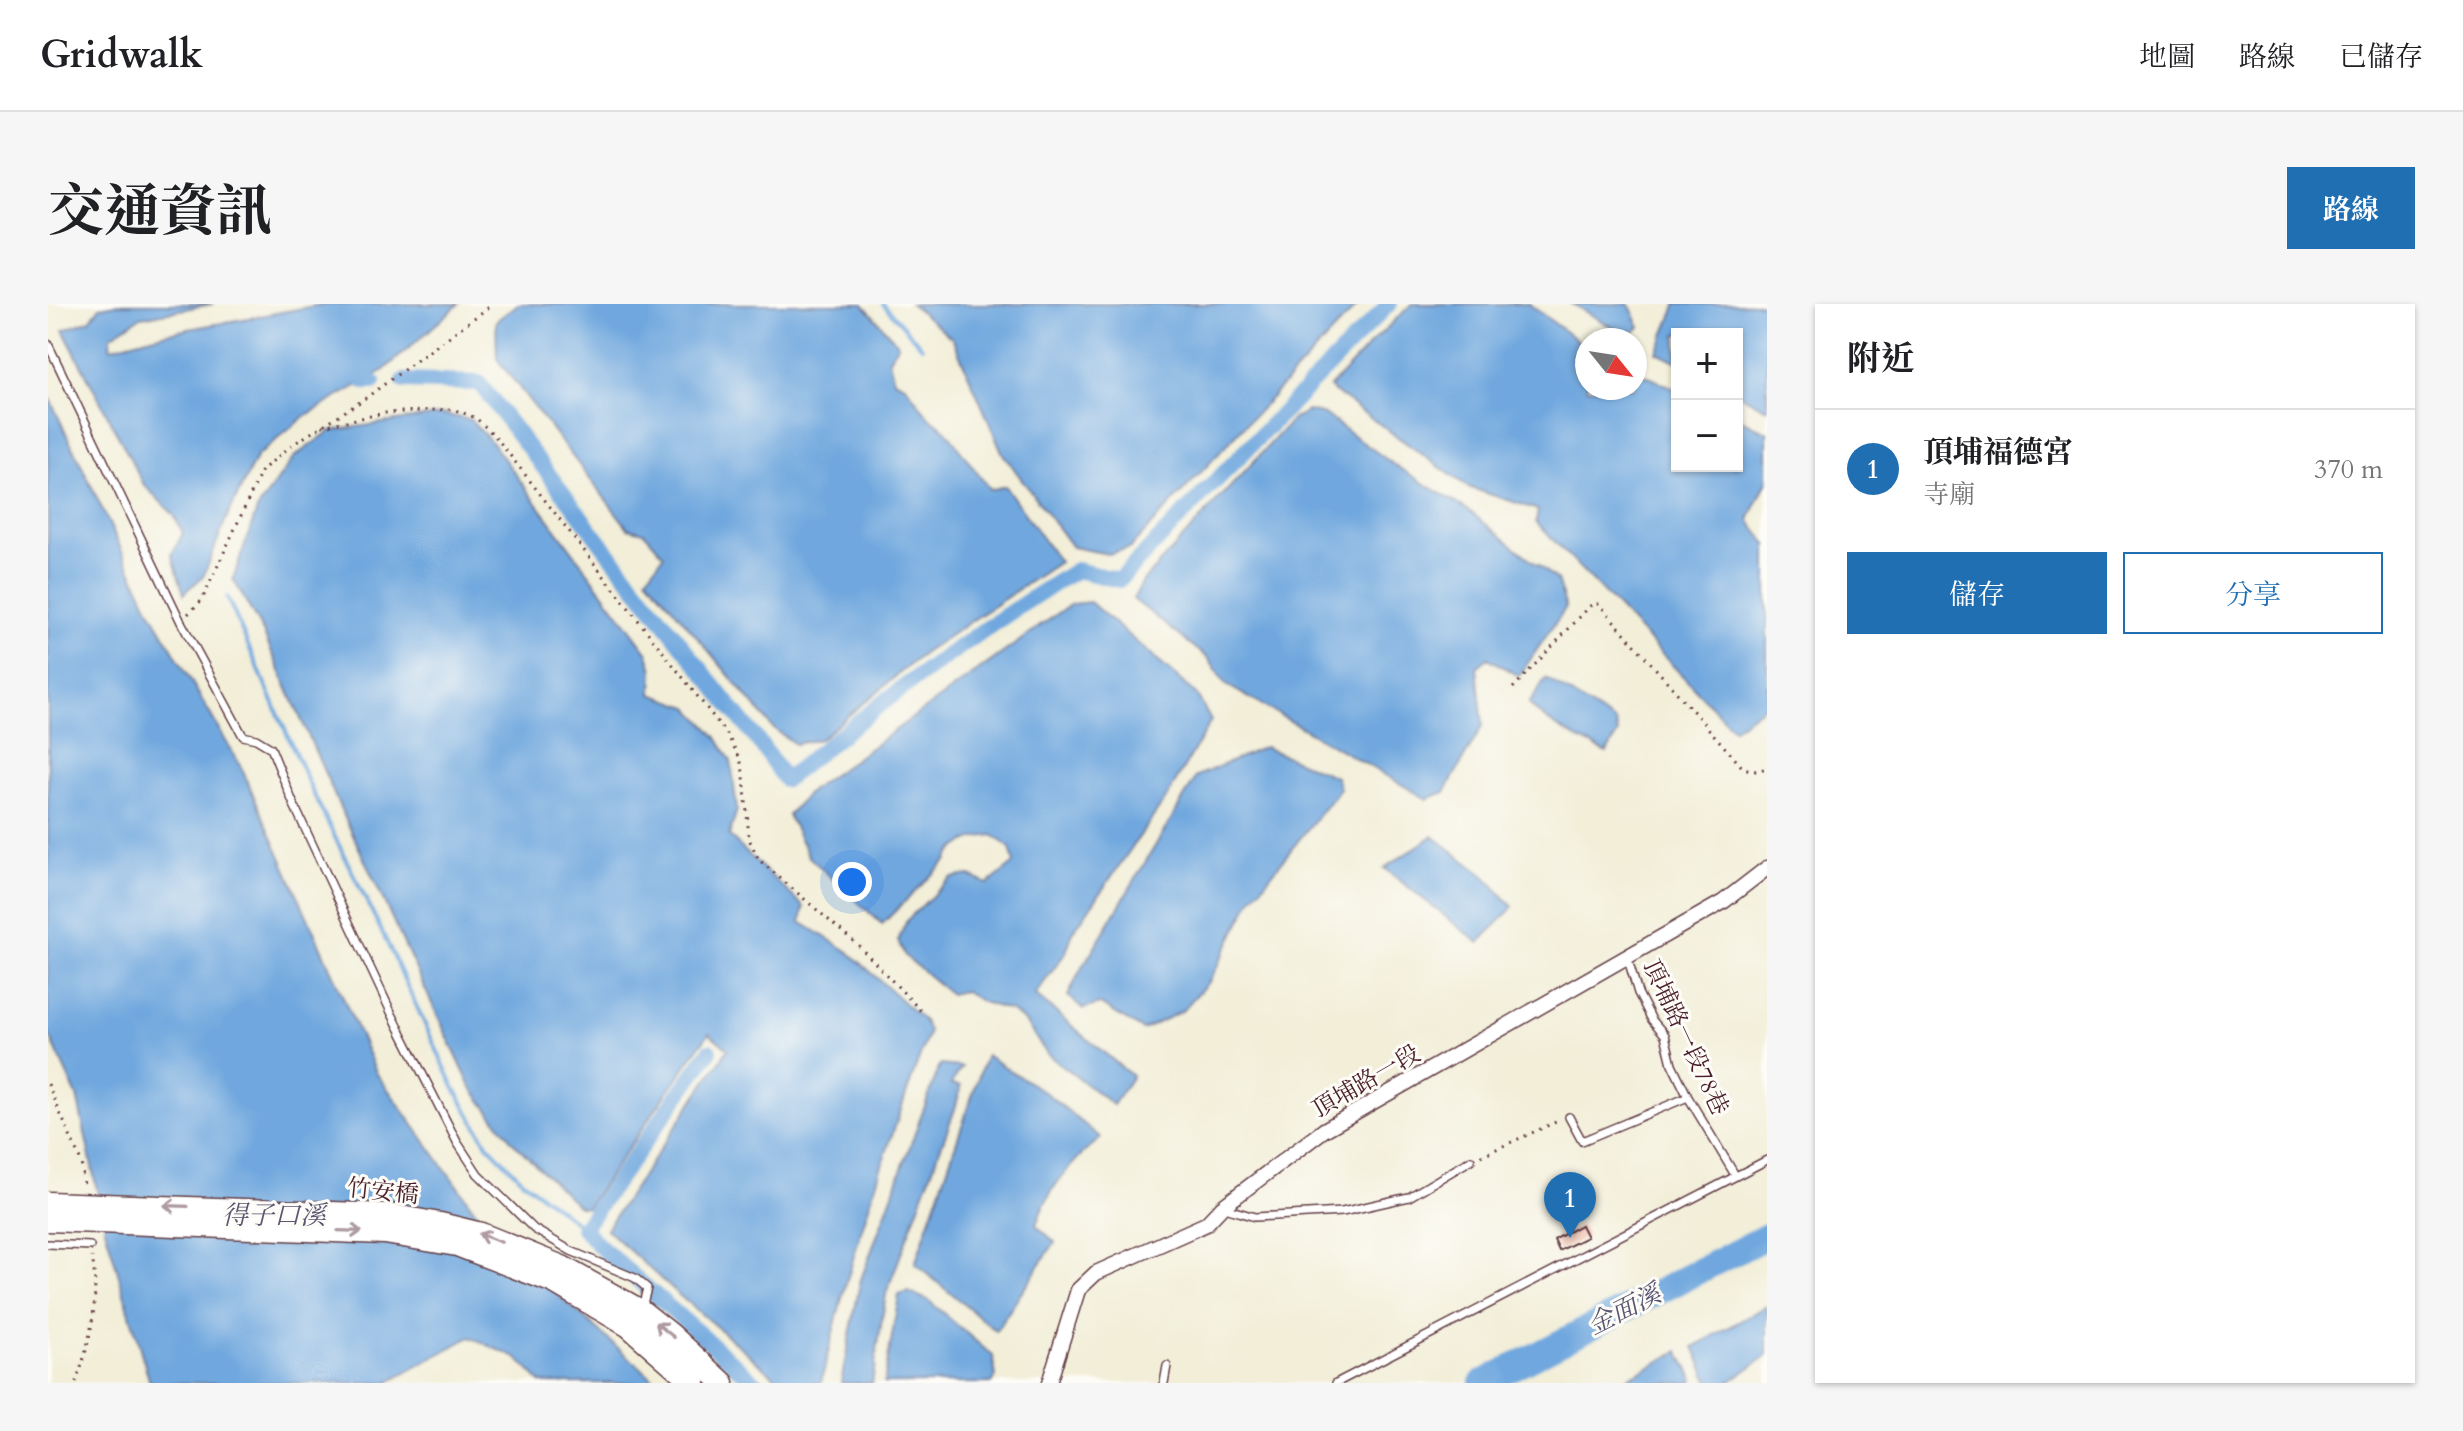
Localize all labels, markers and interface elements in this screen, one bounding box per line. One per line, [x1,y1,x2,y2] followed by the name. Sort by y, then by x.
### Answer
[40,29,203,81] text: Gridwalk
[2139,38,2195,76] text: 地圖
[2239,38,2295,76] text: 路線
[2339,38,2423,76] text: 已儲存
[2287,167,2415,249] button: 路線
[48,175,272,250] text: 交通資訊
[1575,328,1647,400] north arrow
[1671,328,1743,472] map controls
[1671,328,1743,400] button: +
[1847,336,1915,382] text: 附近
[1671,400,1743,472] button: −
[1923,432,2073,473] text: 頂埔福德宮
[1866,452,1880,487] text: 1
[2314,452,2383,487] text: 370 m
[1923,477,1975,512] text: 寺廟
[1847,552,2107,634] button: 儲存
[2123,552,2383,634] button: 分享
[832,862,872,902] your location
[1635,954,1736,1121] street label: 頂埔路一段78巷
[1306,1037,1426,1126] street label: 頂埔路一段
[345,1171,420,1212] street label: 竹安橋
[1544,1172,1596,1238] pin: 1
[222,1198,329,1233] water label: 得子口溪
[163,1199,190,1214] one-way arrow
[336,1224,363,1239] one-way arrow
[478,1230,502,1244] one-way arrow
[1582,1275,1670,1343] water label: 金面溪
[656,1321,676,1339] one-way arrow

